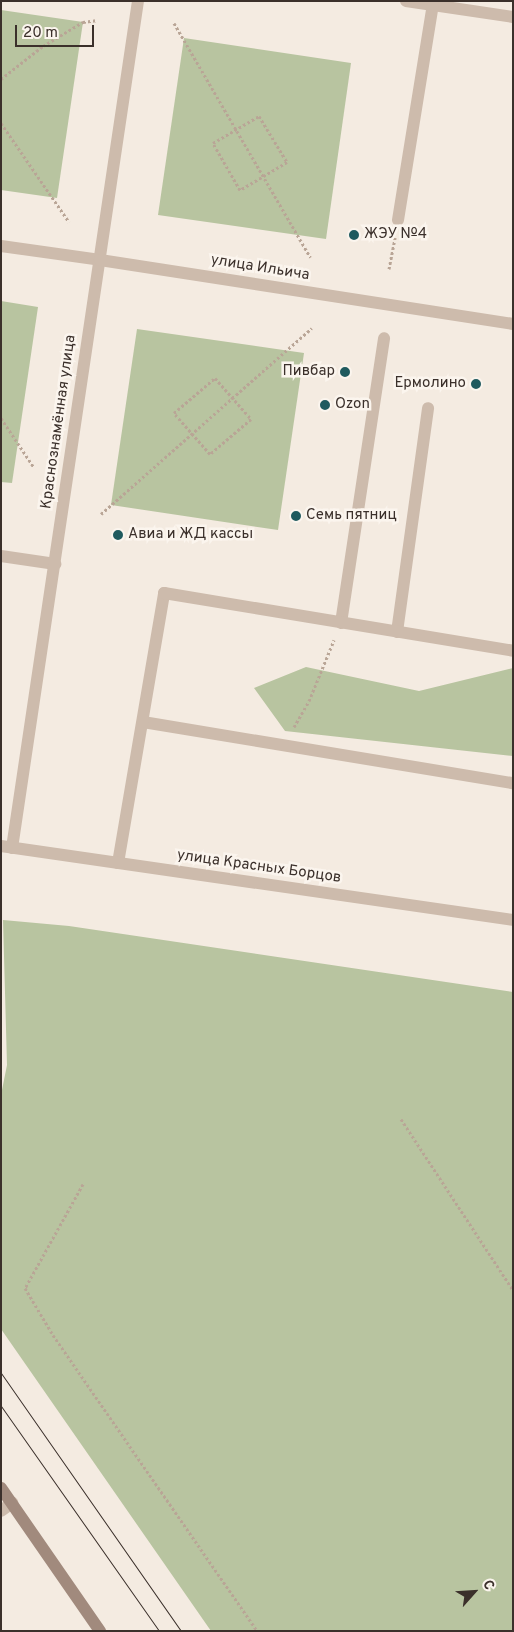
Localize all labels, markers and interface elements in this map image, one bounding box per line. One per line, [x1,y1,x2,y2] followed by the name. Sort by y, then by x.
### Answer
[18,15,96,47] scale bar
[23,24,58,43] text: 20 m
[364,226,428,244] place label: ЖЭУ №4
[348,229,360,241] marker: ЖЭУ №4
[209,251,311,285] street label: улица Ильича
[38,334,80,510] street label: Краснознамённая улица
[282,363,335,381] place label: Пивбар
[339,366,351,378] marker: Пивбар
[394,375,466,393] place label: Ермолино
[470,378,482,390] marker: Ермолино
[335,396,370,414] place label: Ozon
[319,399,331,411] marker: Ozon
[306,507,397,525] place label: Семь пятниц
[290,510,302,522] marker: Семь пятниц
[128,526,253,544] place label: Авиа и ЖД кассы
[112,529,124,541] marker: Авиа и ЖД кассы
[176,847,342,887] street label: улица Красных Борцов
[449,1567,499,1617] north arrow
[478,1577,498,1593] text: С

